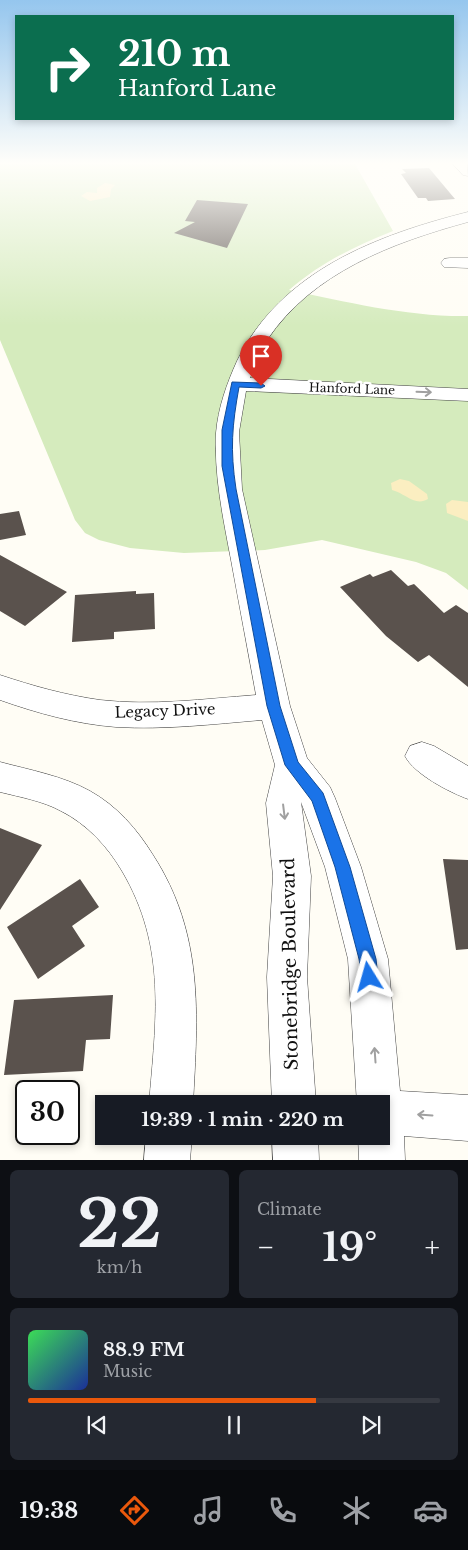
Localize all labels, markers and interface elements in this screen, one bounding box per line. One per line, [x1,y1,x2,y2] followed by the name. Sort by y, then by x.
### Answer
[118,32,231,75] text: 210 m
[35,35,100,100] icon: right
[118,75,276,102] text: Hanford Lane
[240,335,282,386] pin
[247,342,275,370] icon: arrive
[309,379,396,398] street label: Hanford Lane
[416,387,432,397] one-way arrow
[114,699,216,722] street label: Legacy Drive
[279,804,289,820] one-way arrow
[277,858,303,1070] street label: Stonebridge Boulevard
[342,950,394,1002] position arrow
[371,1047,380,1063] one-way arrow
[15,1080,80,1145] speed limit sign: 30
[141,1108,344,1131] text: 19:39 · 1 min · 220 m
[417,1110,433,1119] one-way arrow
[77,1184,162,1265] text: 22
[257,1199,322,1219] text: Climate
[322,1224,377,1271] text: 19°
[257,1230,275,1265] text: −
[425,1230,440,1265] text: +
[97,1257,142,1277] text: km/h
[103,1338,185,1361] text: 88.9 FM
[103,1361,152,1381] text: Music
[83,1411,111,1439] icon: previous
[220,1411,248,1439] icon: pause
[357,1411,385,1439] icon: next
[117,1493,152,1528] icon: directions
[191,1493,226,1528] icon: music
[265,1493,300,1528] icon: phone
[339,1493,374,1528] icon: climate
[413,1493,448,1528] icon: car
[20,1497,78,1524] text: 19:38

